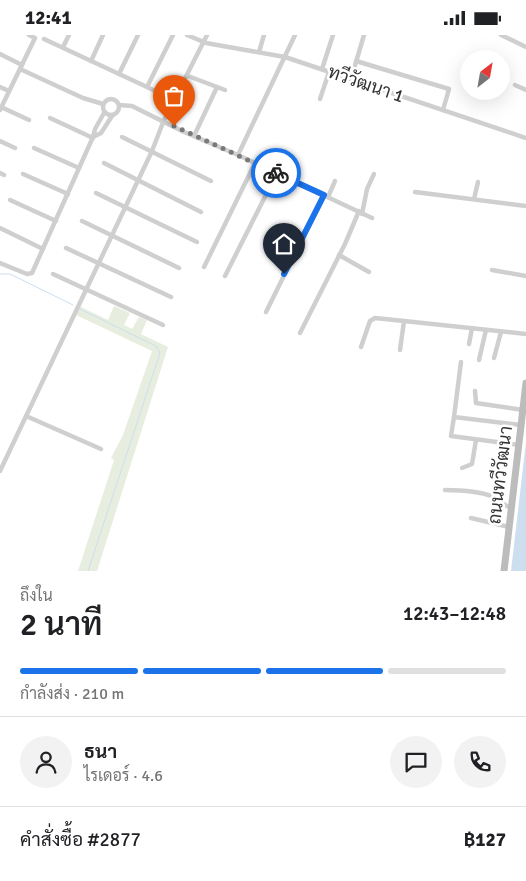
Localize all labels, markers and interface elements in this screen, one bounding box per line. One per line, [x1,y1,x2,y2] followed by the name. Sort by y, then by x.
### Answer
[25,6,72,30] text: 12:41
[460,50,510,100] north arrow
[460,50,510,100] map controls
[325,59,408,107] street label: ทวีวัฒนา 1
[153,75,195,126] pin
[160,82,188,110] icon: bag
[251,148,301,198] courier
[262,159,290,187] icon: bike
[263,223,305,274] pin
[270,230,298,258] icon: home
[481,424,517,525] street label: ถนนทวีวัฒนา
[20,586,53,606] text: ถึงใน
[403,602,506,626] text: 12:43–12:48
[20,605,103,644] text: 2 นาที
[20,684,124,704] text: กำลังส่ง · 210 m
[20,736,72,788] button: person
[390,736,442,788] button: chat
[454,736,506,788] button: phone
[84,740,117,764] text: ธนา
[84,766,163,786] text: ไรเดอร์ · 4.6
[20,828,141,852] text: คำสั่งซื้อ #2877
[464,828,506,852] text: ฿127

